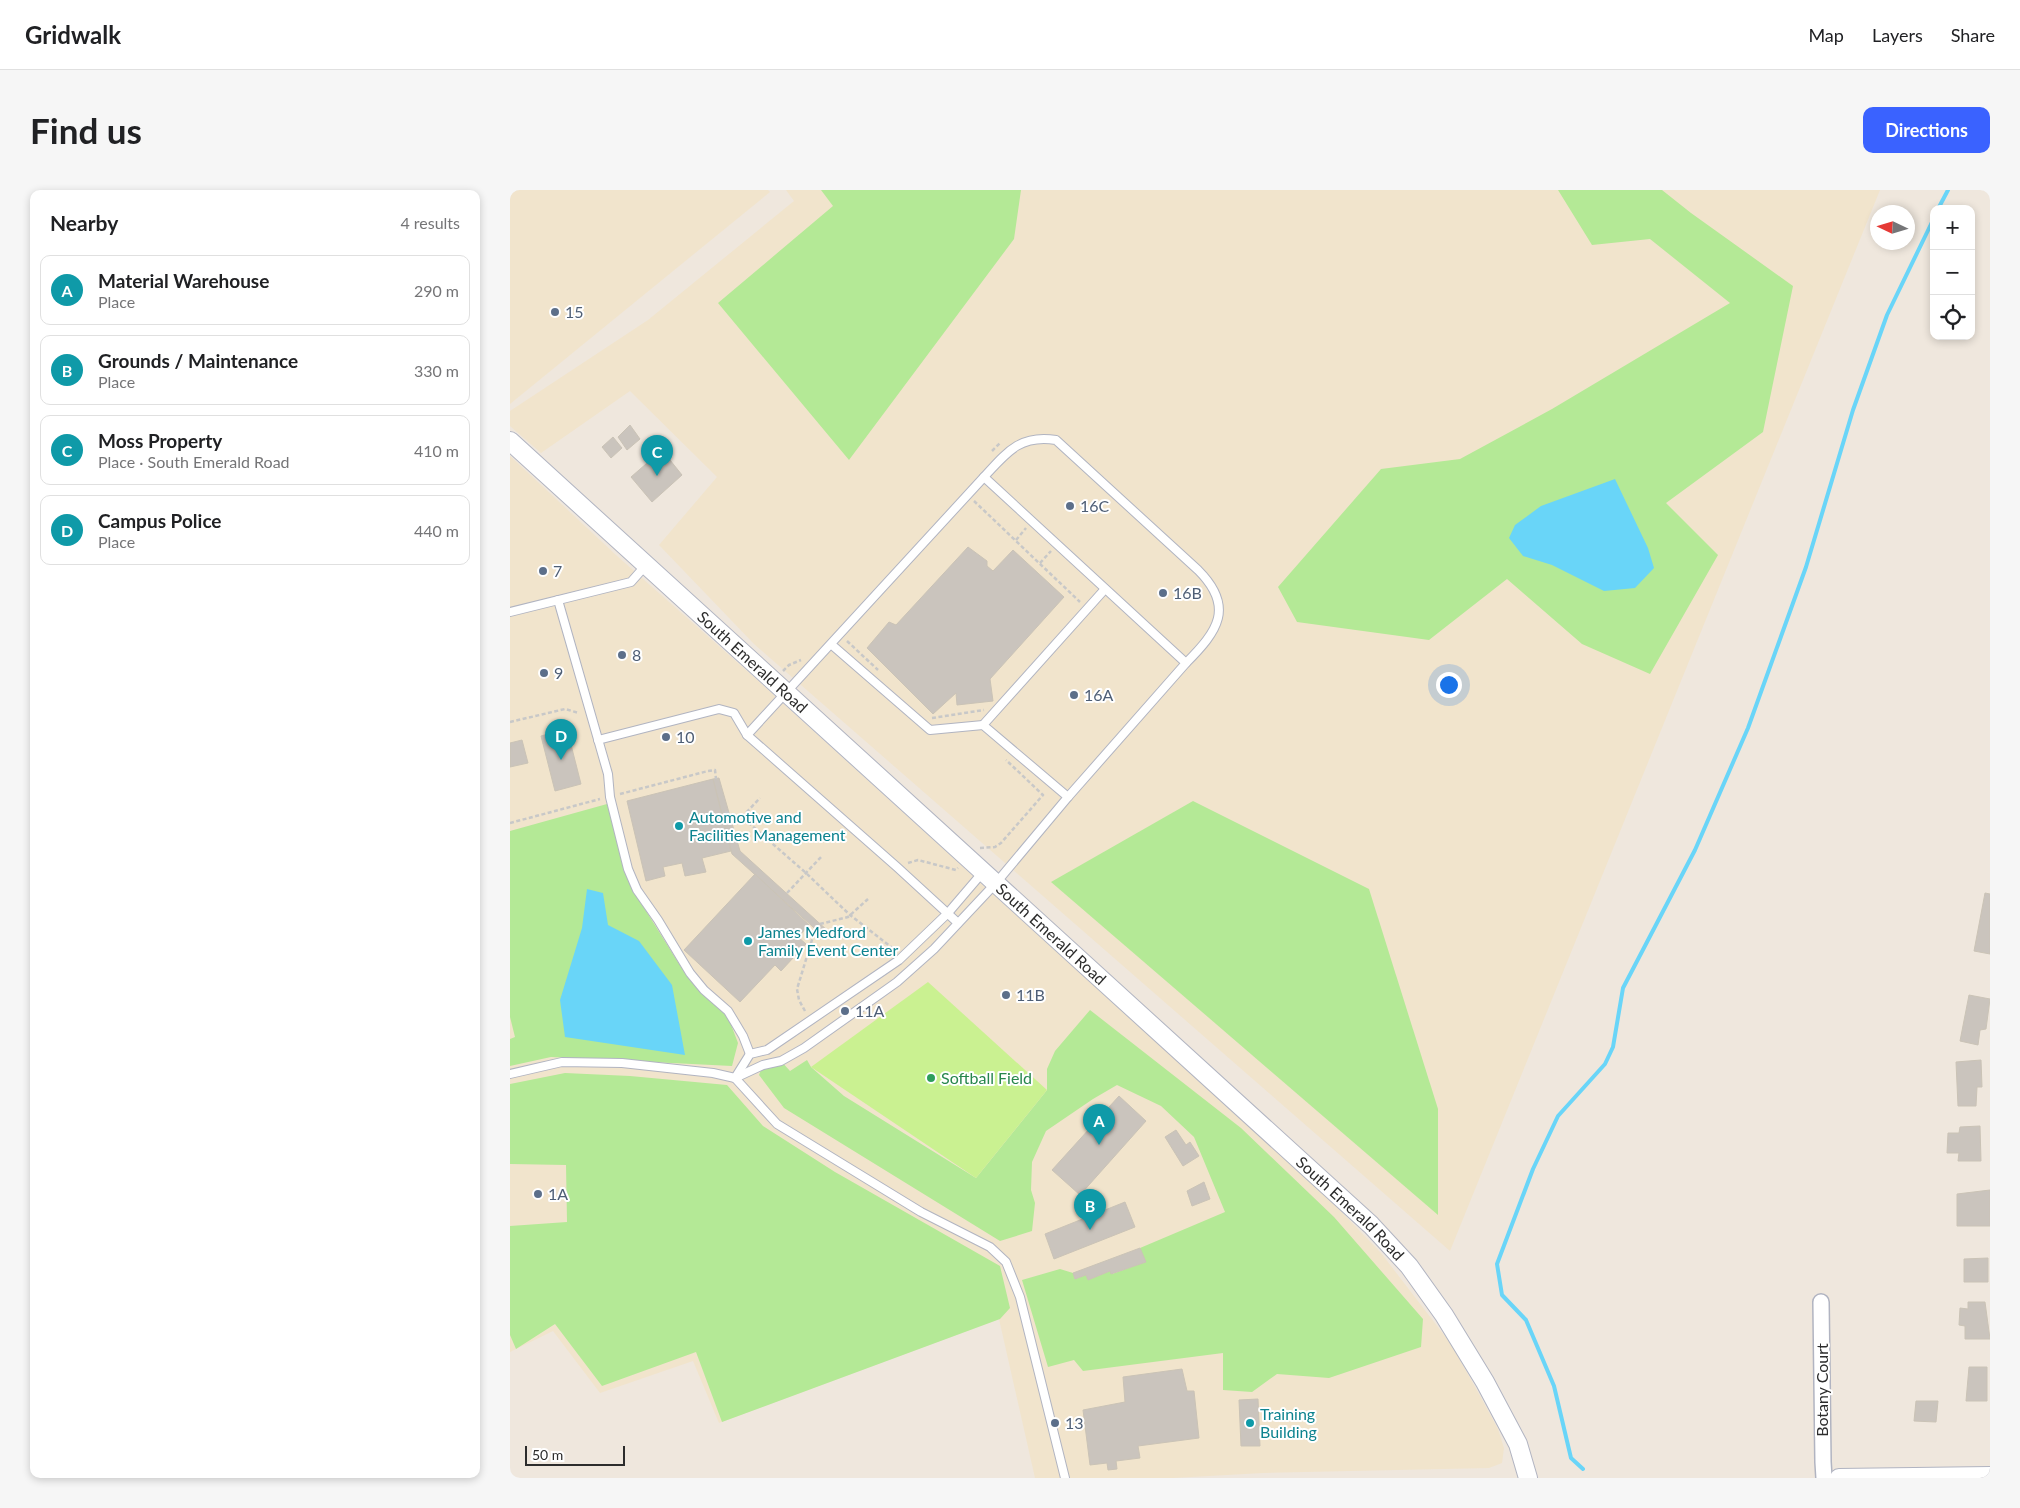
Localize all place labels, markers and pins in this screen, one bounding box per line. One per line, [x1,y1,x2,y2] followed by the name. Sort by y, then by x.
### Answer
[565,302,584,321] place label: 15
[549,306,561,318] marker: 15
[641,435,673,476] pin: C
[1080,496,1110,515] place label: 16C
[1064,500,1076,512] marker: 16C
[553,561,562,580] place label: 7
[537,565,549,577] marker: 7
[1173,583,1202,602] place label: 16B
[1157,587,1169,599] marker: 16B
[632,645,641,664] place label: 8
[616,649,628,661] marker: 8
[554,663,563,682] place label: 9
[538,667,550,679] marker: 9
[1084,685,1114,704] place label: 16A
[1068,689,1080,701] marker: 16A
[545,719,577,760] pin: D
[676,727,695,746] place label: 10
[660,731,672,743] marker: 10
[689,807,846,844] place label: Automotive and Facilities Management
[673,820,685,832] marker: Automotive and Facilities Management
[758,922,899,959] place label: James Medford Family Event Center
[742,935,754,947] marker: James Medford Family Event Center
[1016,985,1045,1004] place label: 11B
[1000,989,1012,1001] marker: 11B
[855,1001,885,1020] place label: 11A
[839,1005,851,1017] marker: 11A
[941,1068,1032,1087] place label: Softball Field
[925,1072,937,1084] marker: Softball Field
[1083,1104,1115,1145] pin: A
[548,1184,568,1203] place label: 1A
[532,1188,544,1200] marker: 1A
[1074,1189,1106,1230] pin: B
[1260,1404,1317,1441] place label: Training Building
[1065,1413,1084,1432] place label: 13
[1049,1417,1061,1429] marker: 13
[1244,1417,1256,1429] marker: Training Building

